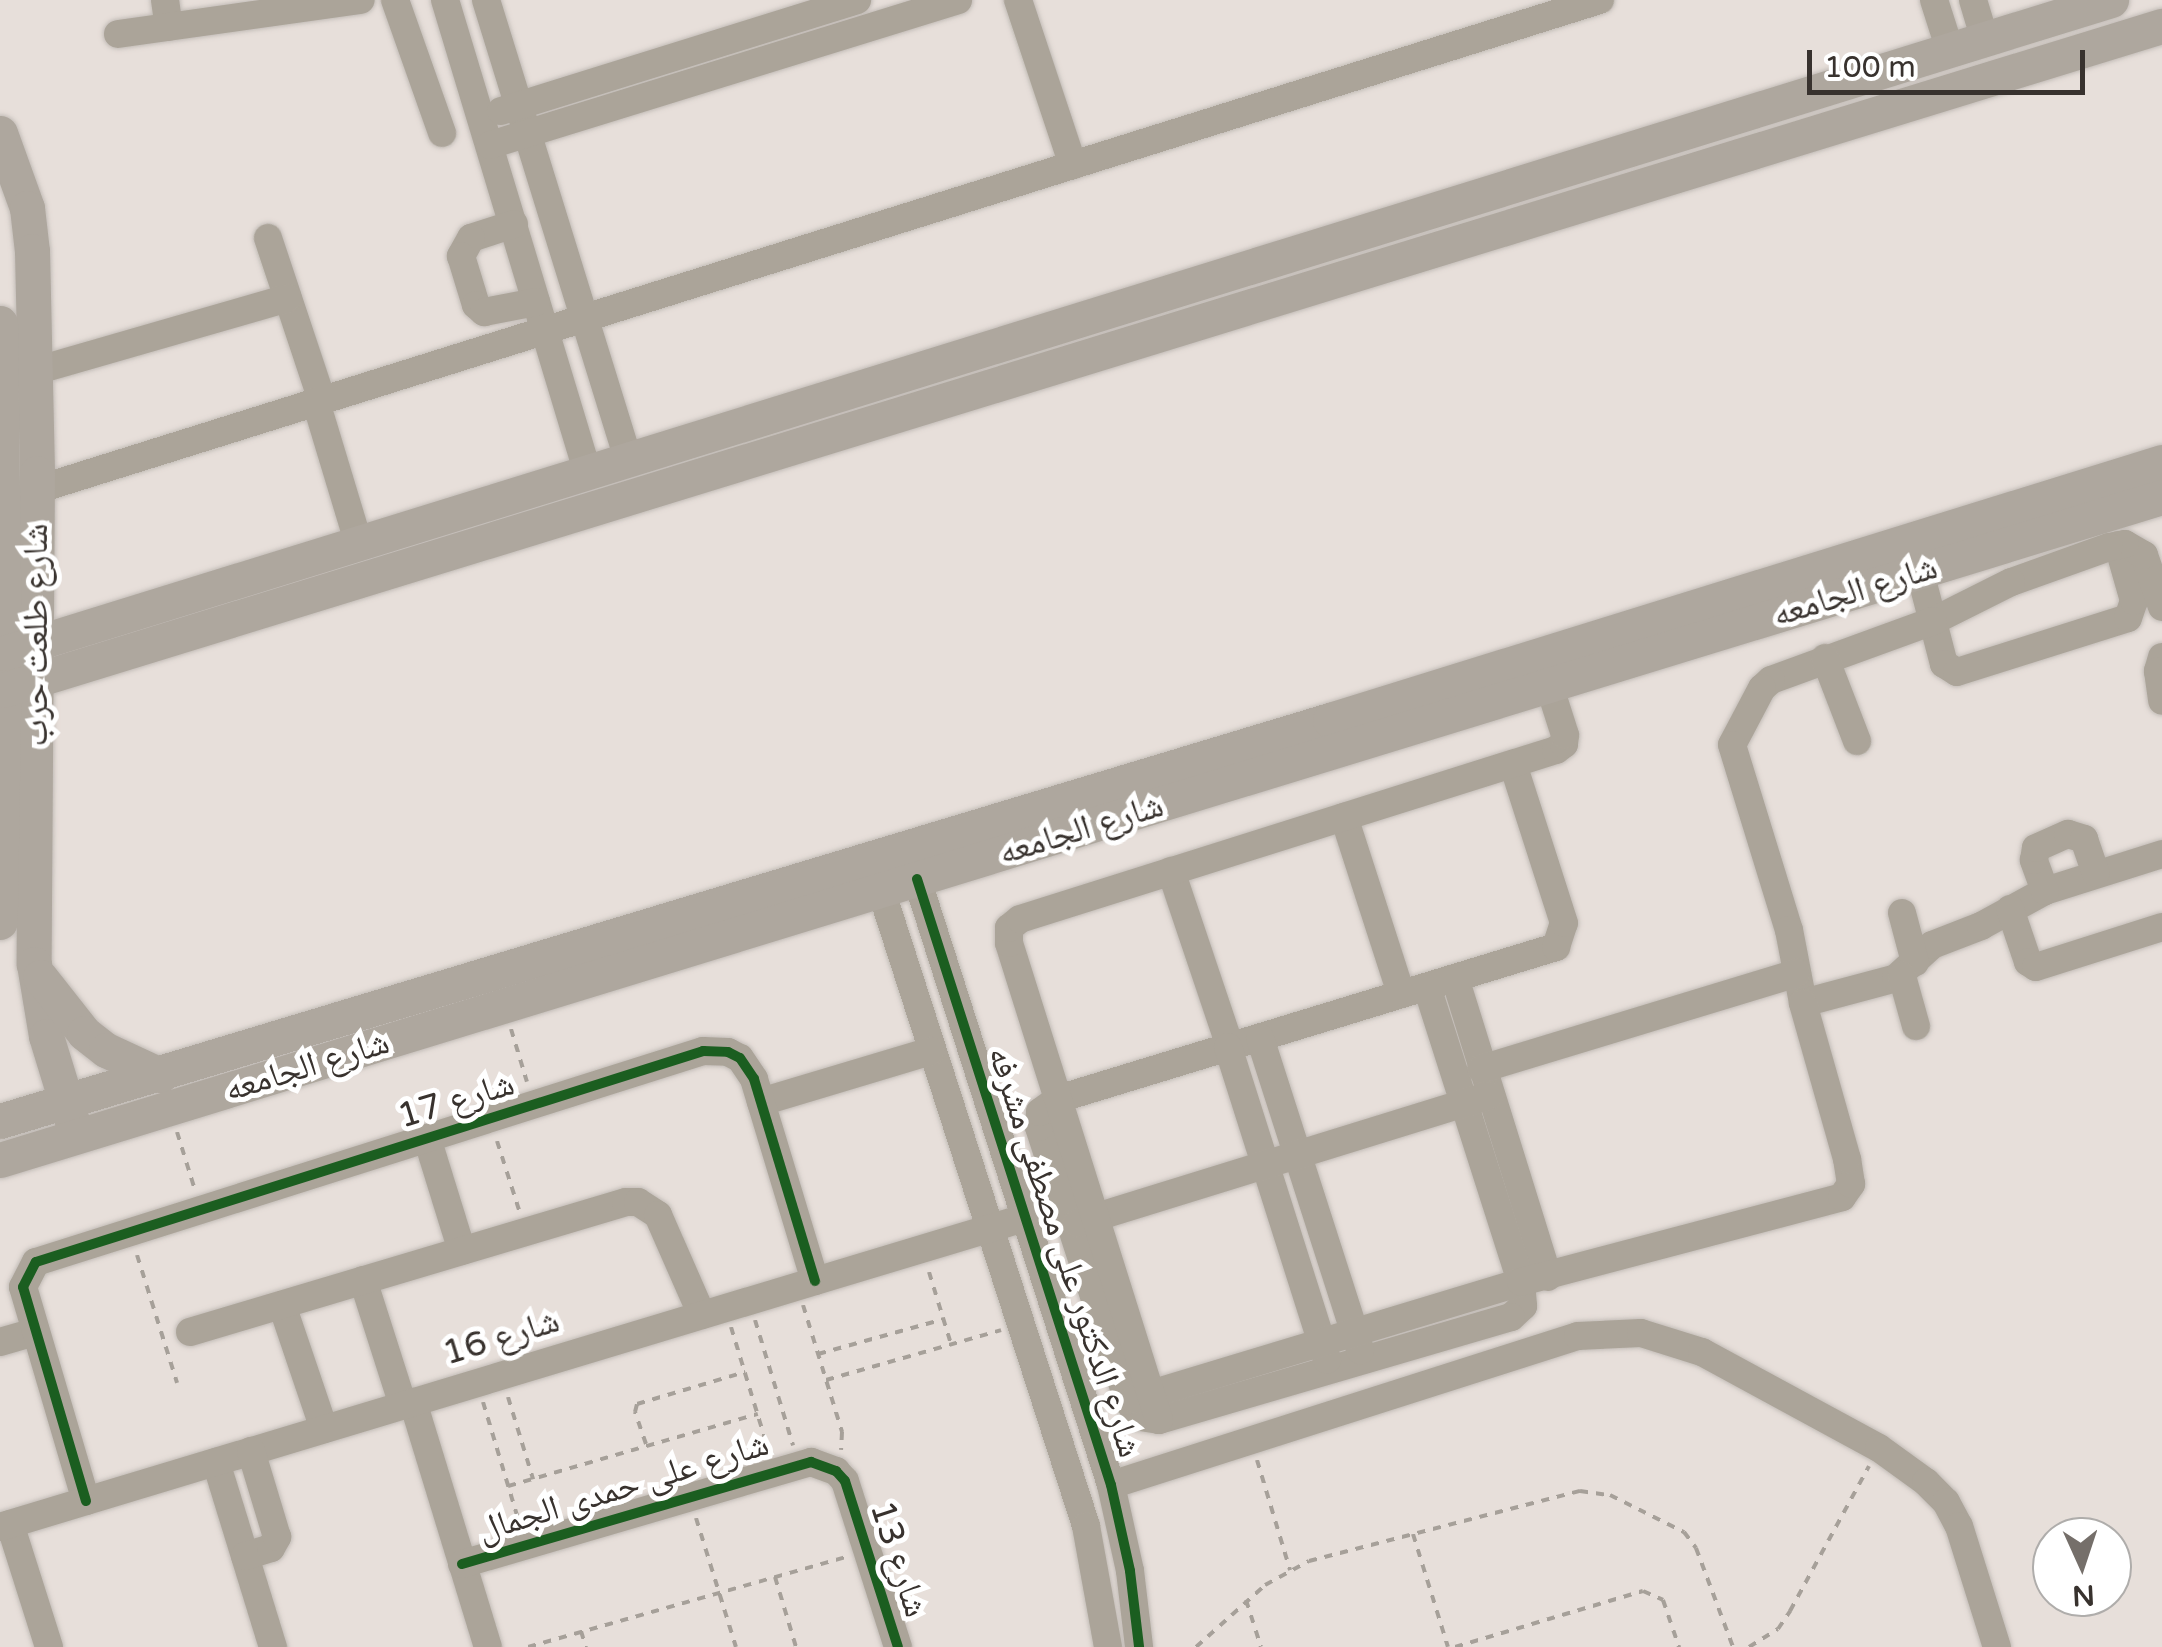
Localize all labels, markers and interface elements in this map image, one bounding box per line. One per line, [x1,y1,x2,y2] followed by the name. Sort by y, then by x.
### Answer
[1812,30,2090,92] scale bar
[1824,49,1916,86] text: 100 m
[15,524,57,746] street label: شارع طلعت حرب
[1768,546,1942,636] street label: شارع الجامعه
[994,784,1168,874] street label: شارع الجامعه
[220,1021,394,1111] street label: شارع الجامعه
[979,1041,1151,1463] street label: شارع الدكتور على مصطفى مشرفه
[393,1062,519,1138] street label: شارع 17
[438,1299,564,1375] street label: شارع 16
[472,1423,774,1551] street label: شارع على حمدى الجمال
[861,1496,937,1622] street label: شارع 13
[2032,1517,2132,1617] north arrow
[2071,1577,2096,1613] text: N

